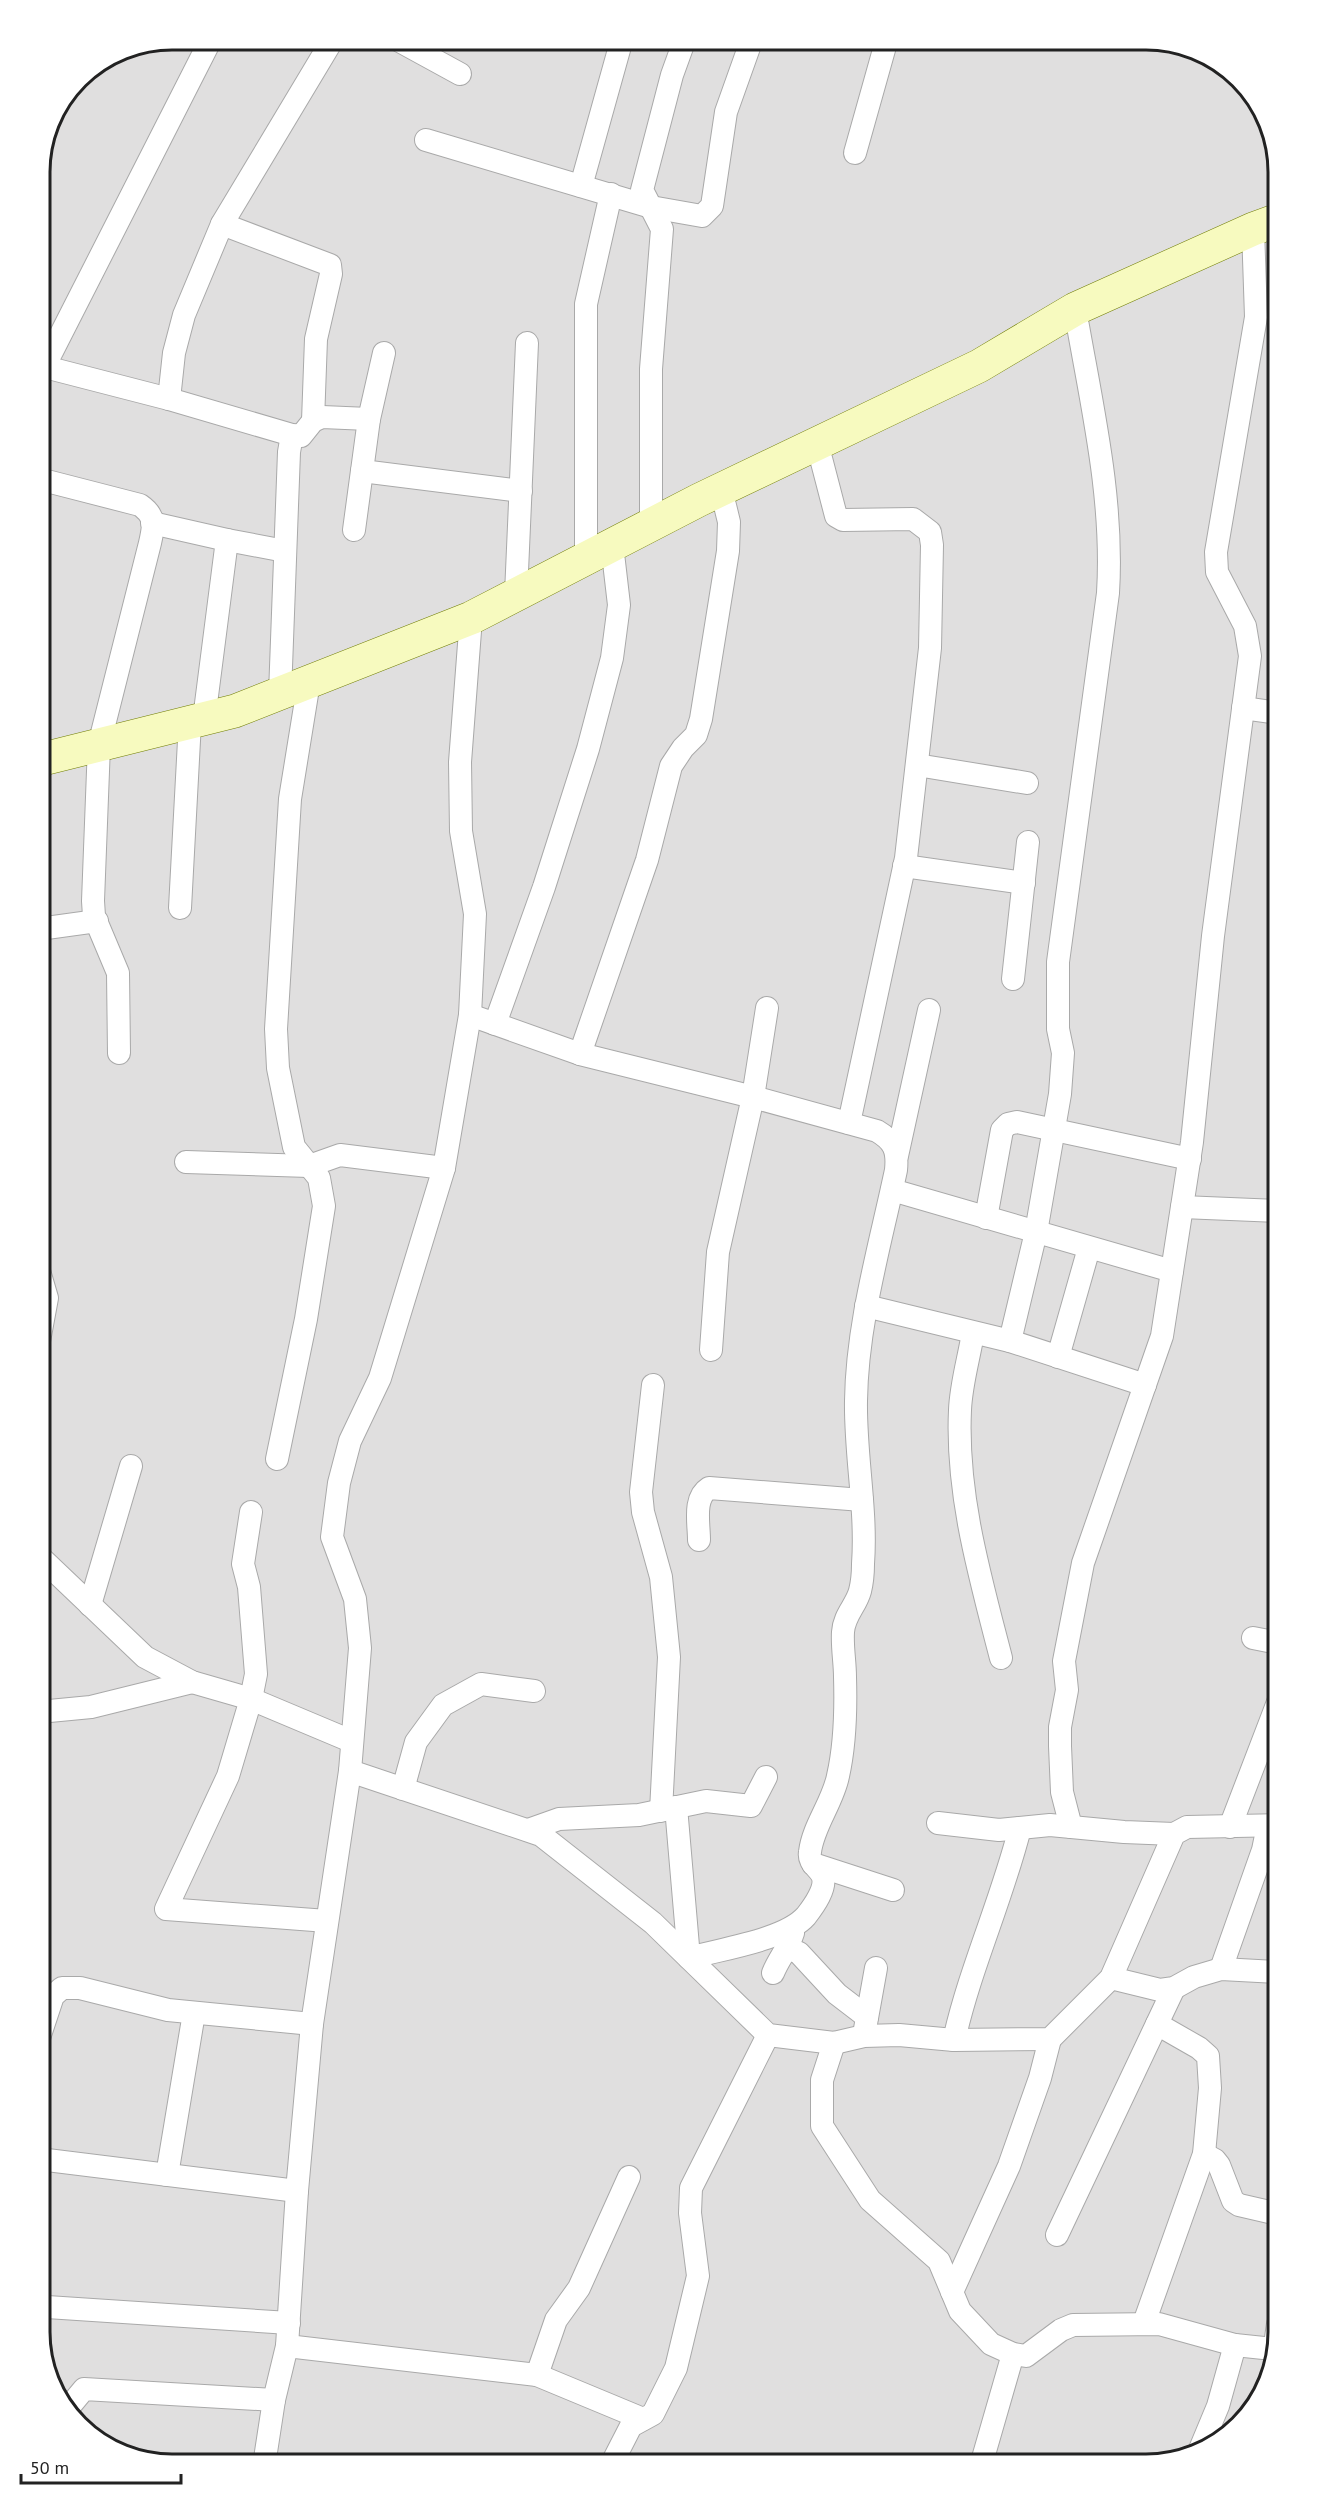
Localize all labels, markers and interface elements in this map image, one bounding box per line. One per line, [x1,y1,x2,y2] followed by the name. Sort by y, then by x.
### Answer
[21,2447,182,2485] scale bar
[30,2456,69,2479] text: 50 m

